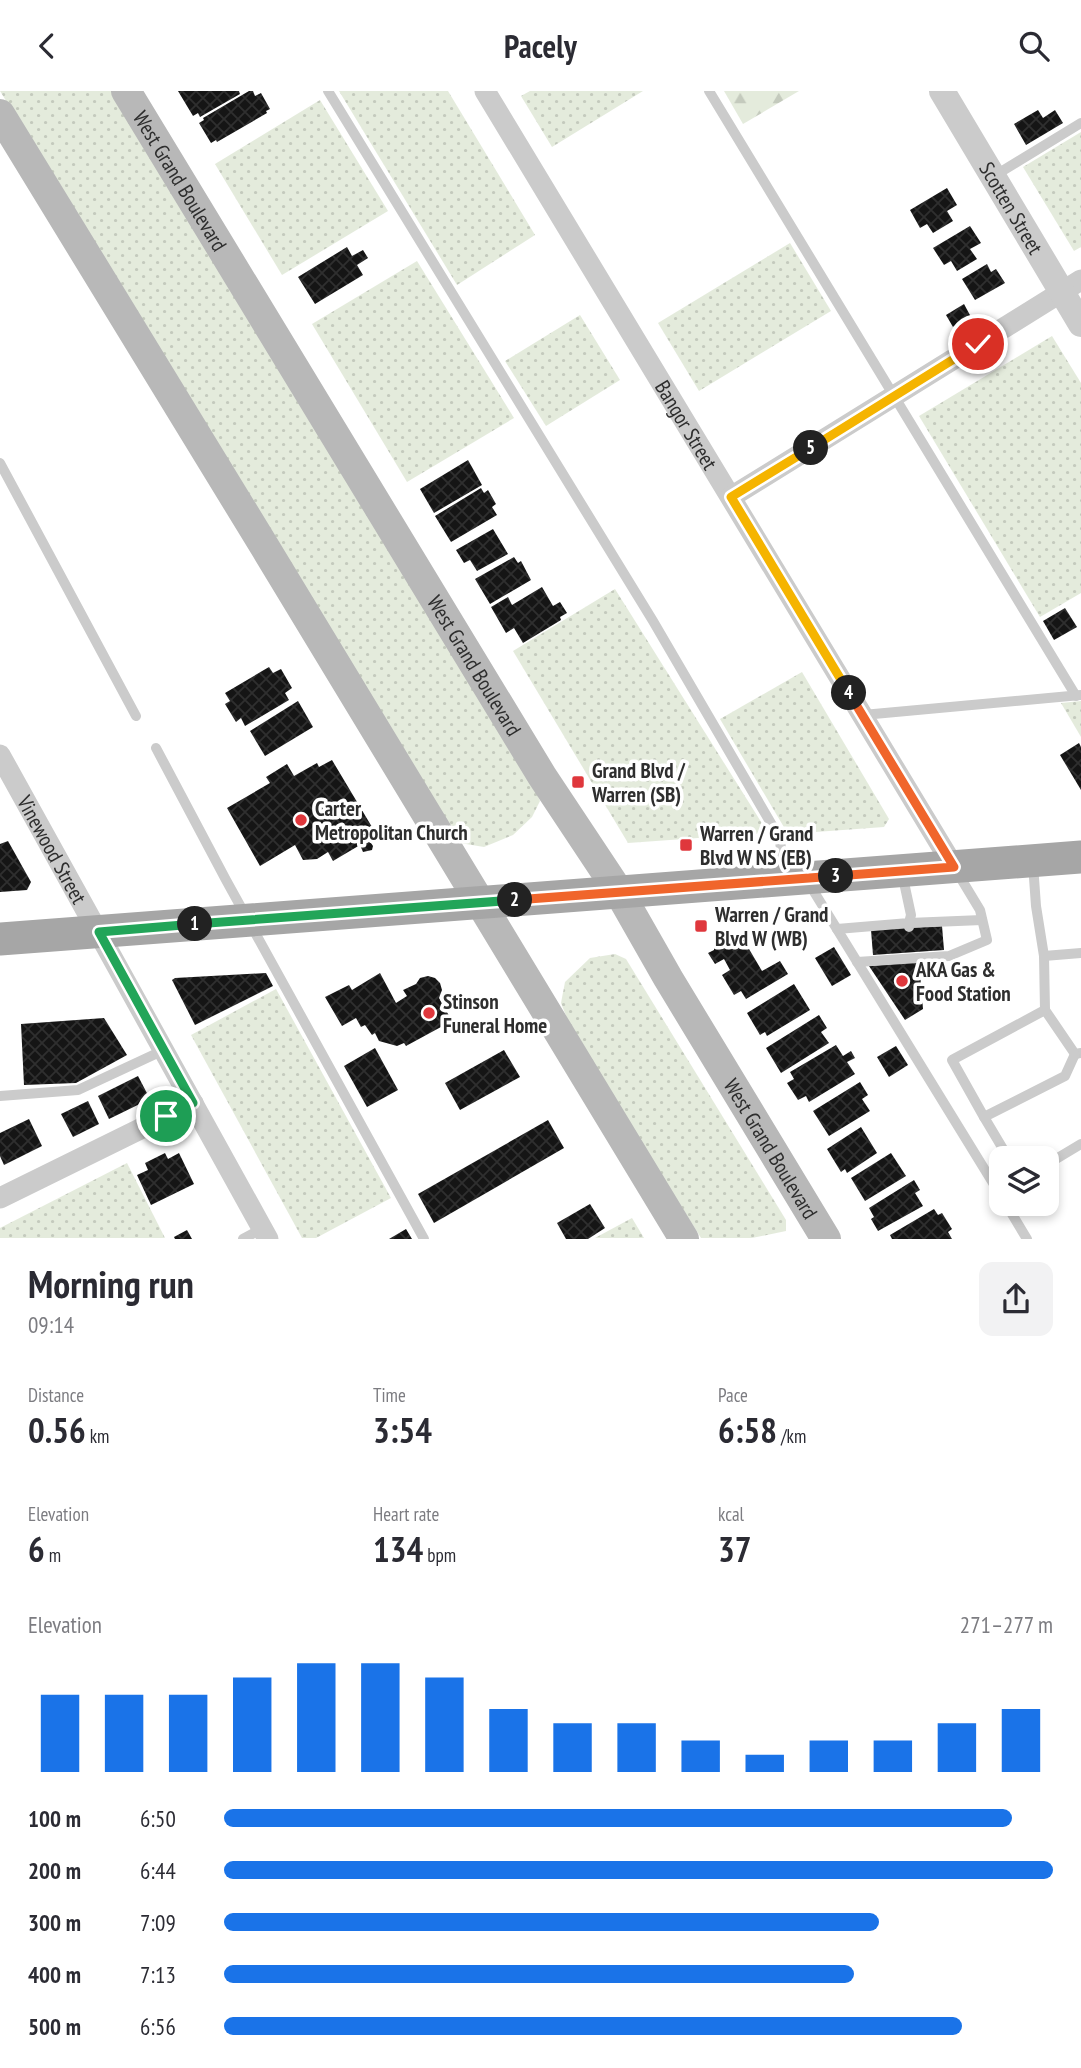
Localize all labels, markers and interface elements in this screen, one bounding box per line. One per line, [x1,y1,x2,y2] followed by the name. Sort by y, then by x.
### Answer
[504,25,577,67] text: Pacely
[28,27,66,65] icon: back
[1015,27,1053,65] icon: search
[128,106,233,256] street label: West Grand Boulevard
[974,157,1050,259] street label: Scotten Street
[948,314,1008,374] pin
[959,325,997,363] icon: check
[649,375,724,475] street label: Bangor Street
[794,431,828,465] pin: 5
[806,435,815,459] text: 5
[422,590,528,741] street label: West Grand Boulevard
[832,675,866,711] pin: 4
[844,680,853,704] text: 4
[591,757,686,808] place label: Grand Blvd / Warren (SB)
[570,774,586,790] marker: Grand Blvd / Warren (SB)
[11,790,93,908] street label: Vinewood Street
[315,795,468,846] place label: Carter Metropolitan Church
[293,812,309,828] marker: Carter Metropolitan Church
[699,820,813,871] place label: Warren / Grand Blvd W NS (EB)
[678,837,694,853] marker: Warren / Grand Blvd W NS (EB)
[818,859,854,893] pin: 3
[831,863,840,887] text: 3
[498,883,532,917] pin: 2
[510,887,519,911] text: 2
[714,901,828,952] place label: Warren / Grand Blvd W (WB)
[178,907,212,941] pin: 1
[190,911,199,935] text: 1
[693,918,709,934] marker: Warren / Grand Blvd W (WB)
[915,956,1011,1007] place label: AKA Gas & Food Station
[894,973,910,989] marker: AKA Gas & Food Station
[443,988,547,1039] place label: Stinson Funeral Home
[421,1005,437,1021] marker: Stinson Funeral Home
[718,1073,824,1224] street label: West Grand Boulevard
[136,1086,196,1146] pin
[147,1097,185,1135] icon: arrive
[989,1146,1059,1216] map controls
[989,1146,1059,1216] button: layers
[28,1259,194,1308] text: Morning run
[979,1262,1053,1336] button: share
[28,1310,74,1339] text: 09:14
[28,1383,84,1407] text: Distance
[373,1383,406,1407] text: Time
[718,1383,748,1407] text: Pace
[28,1407,86,1453] text: 0.56
[373,1407,432,1453] text: 3:54
[718,1407,777,1453] text: 6:58
[86,1424,109,1448] text: km
[777,1424,806,1448] text: /km
[28,1502,89,1526] text: Elevation
[373,1502,439,1526] text: Heart rate
[718,1502,744,1526] text: kcal
[28,1526,45,1572] text: 6
[373,1526,423,1572] text: 134
[718,1526,751,1572] text: 37
[45,1543,61,1567] text: m
[423,1543,456,1567] text: bpm
[28,1610,102,1639] text: Elevation
[960,1610,1053,1639] text: 271–277 m
[28,1804,81,1833] text: 100 m
[140,1804,176,1833] text: 6:50
[28,1856,81,1885] text: 200 m
[140,1856,176,1885] text: 6:44
[28,1908,81,1937] text: 300 m
[140,1908,176,1937] text: 7:09
[28,1960,81,1989] text: 400 m
[140,1960,176,1989] text: 7:13
[28,2012,81,2041] text: 500 m
[140,2012,176,2041] text: 6:56

